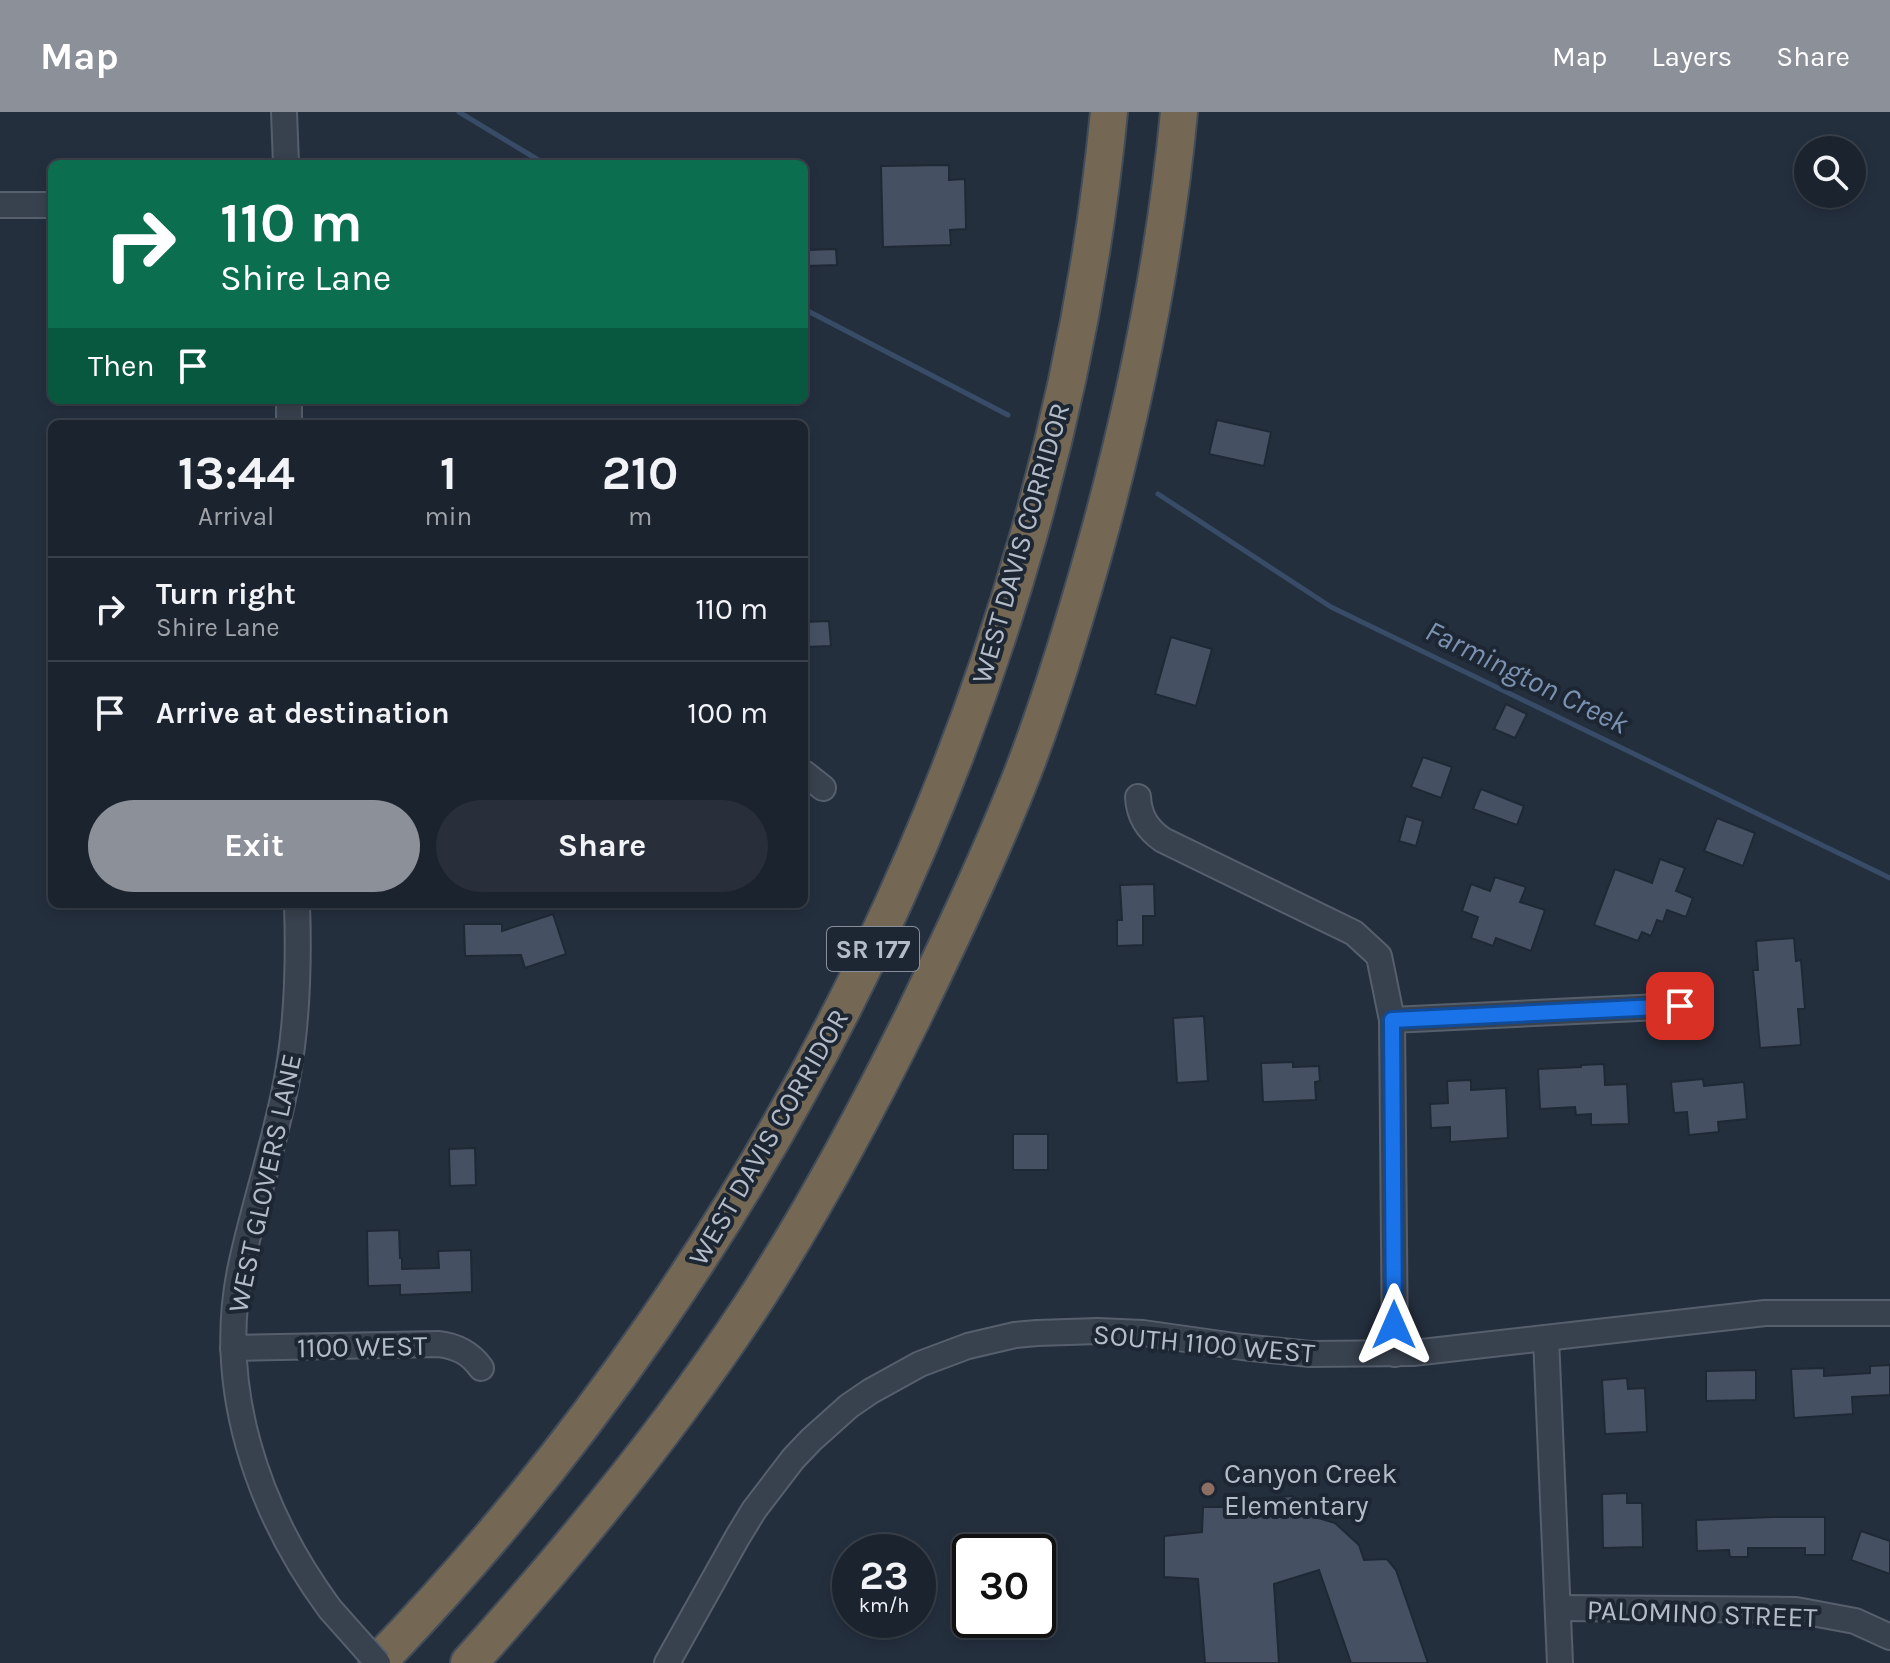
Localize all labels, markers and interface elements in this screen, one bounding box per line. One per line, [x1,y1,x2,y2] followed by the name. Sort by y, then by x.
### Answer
[40,34,119,79] text: Map
[1552,40,1607,73] text: Map
[1651,40,1732,73] text: Layers
[1776,40,1850,73] text: Share
[1794,136,1866,208] map controls
[1794,136,1866,208] button: search
[220,190,363,255] text: 110 m
[88,192,192,296] icon: right
[220,257,391,299] text: Shire Lane
[171,344,215,388] icon: arrive
[88,348,155,384] text: Then
[965,399,1076,687] street label: WEST DAVIS CORRIDOR
[178,445,295,501] text: 13:44
[440,445,457,501] text: 1
[602,445,678,501] text: 210
[198,501,274,532] text: Arrival
[424,501,472,532] text: min
[628,501,652,532] text: m
[156,576,296,612] text: Turn right
[88,587,132,631] icon: right
[695,591,768,627] text: 110 m
[156,612,280,643] text: Shire Lane
[1420,612,1635,742] water label: Farmington Creek
[88,691,132,735] icon: arrive
[156,695,450,731] text: Arrive at destination
[687,695,768,731] text: 100 m
[88,800,420,892] button: Exit
[436,800,768,892] button: Share
[827,927,919,971] road number: SR 177
[1646,972,1714,1040] pin
[1658,984,1702,1028] icon: arrive
[682,1003,855,1271] street label: WEST DAVIS CORRIDOR
[221,1051,308,1315] street label: WEST GLOVERS LANE
[1352,1283,1436,1367] position arrow
[1092,1317,1316,1370] street label: SOUTH 1100 WEST
[297,1329,427,1364] street label: 1100 WEST
[1224,1457,1397,1522] place label: Canyon Creek Elementary
[1199,1480,1217,1498] marker: Canyon Creek Elementary
[952,1534,1056,1638] speed limit sign: 30
[859,1552,909,1599] text: 23
[1586,1593,1818,1634] street label: PALOMINO STREET
[859,1594,909,1617] text: km/h

